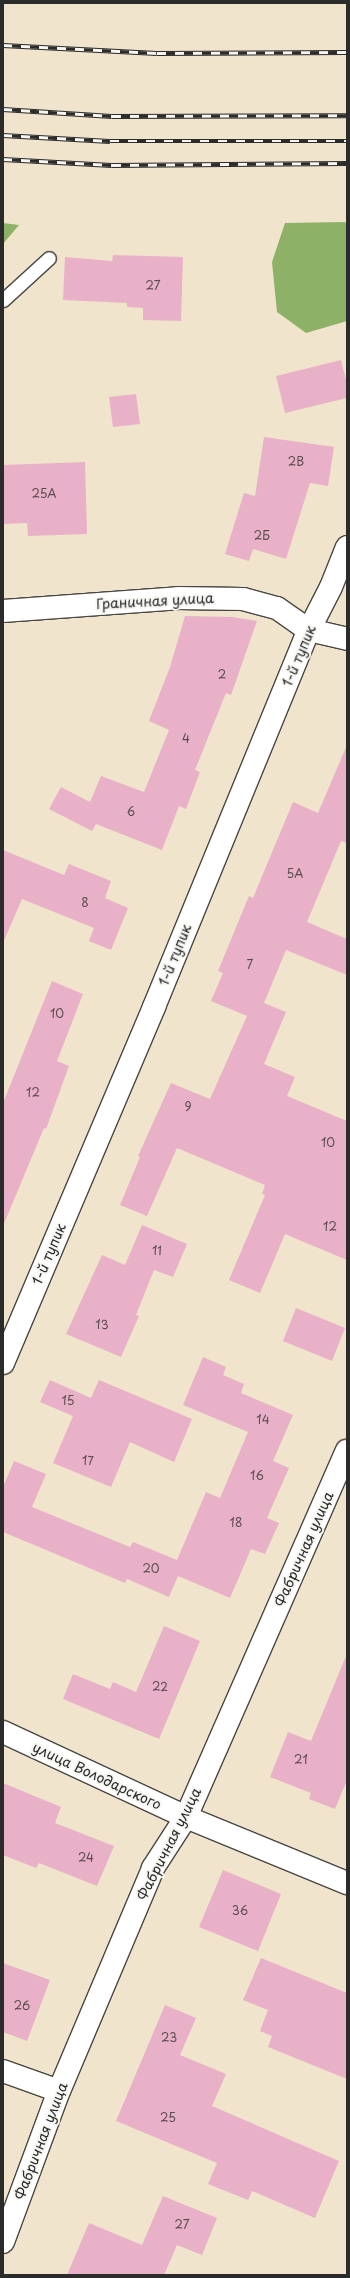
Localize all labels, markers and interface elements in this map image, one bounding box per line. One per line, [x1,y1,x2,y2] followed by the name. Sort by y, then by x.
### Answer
[146,279,160,293] house number: 27
[288,455,304,469] house number: 2В
[31,487,57,501] house number: 25А
[254,529,270,543] house number: 2Б
[95,590,215,612] street label: Граничная улица
[279,623,319,689] street label: 1-й тупик
[218,668,226,682] house number: 2
[182,732,190,746] house number: 4
[127,805,135,819] house number: 6
[287,867,303,881] house number: 5А
[81,896,89,910] house number: 8
[155,922,195,988] street label: 1-й тупик
[247,958,253,972] house number: 7
[50,1007,64,1021] house number: 10
[26,1086,40,1100] house number: 12
[184,1100,192,1114] house number: 9
[321,1136,335,1150] house number: 10
[323,1220,337,1234] house number: 12
[29,1221,69,1287] street label: 1-й тупик
[152,1244,162,1258] house number: 11
[95,1318,109,1332] house number: 13
[61,1394,75,1408] house number: 15
[256,1413,270,1427] house number: 14
[82,1454,94,1468] house number: 17
[250,1469,264,1483] house number: 16
[271,1489,337,1609] street label: Фабричная улица
[230,1516,242,1530] house number: 18
[142,1562,160,1576] house number: 20
[152,1680,168,1694] house number: 22
[30,1739,164,1813] street label: улица Володарского
[294,1753,308,1767] house number: 21
[133,1785,205,1903] street label: Фабричная улица
[78,1851,94,1865] house number: 24
[232,1904,248,1918] house number: 36
[14,1999,30,2013] house number: 26
[161,2031,177,2045] house number: 23
[11,2080,71,2202] street label: Фабричная улица
[160,2111,176,2125] house number: 25
[175,2218,189,2232] house number: 27

